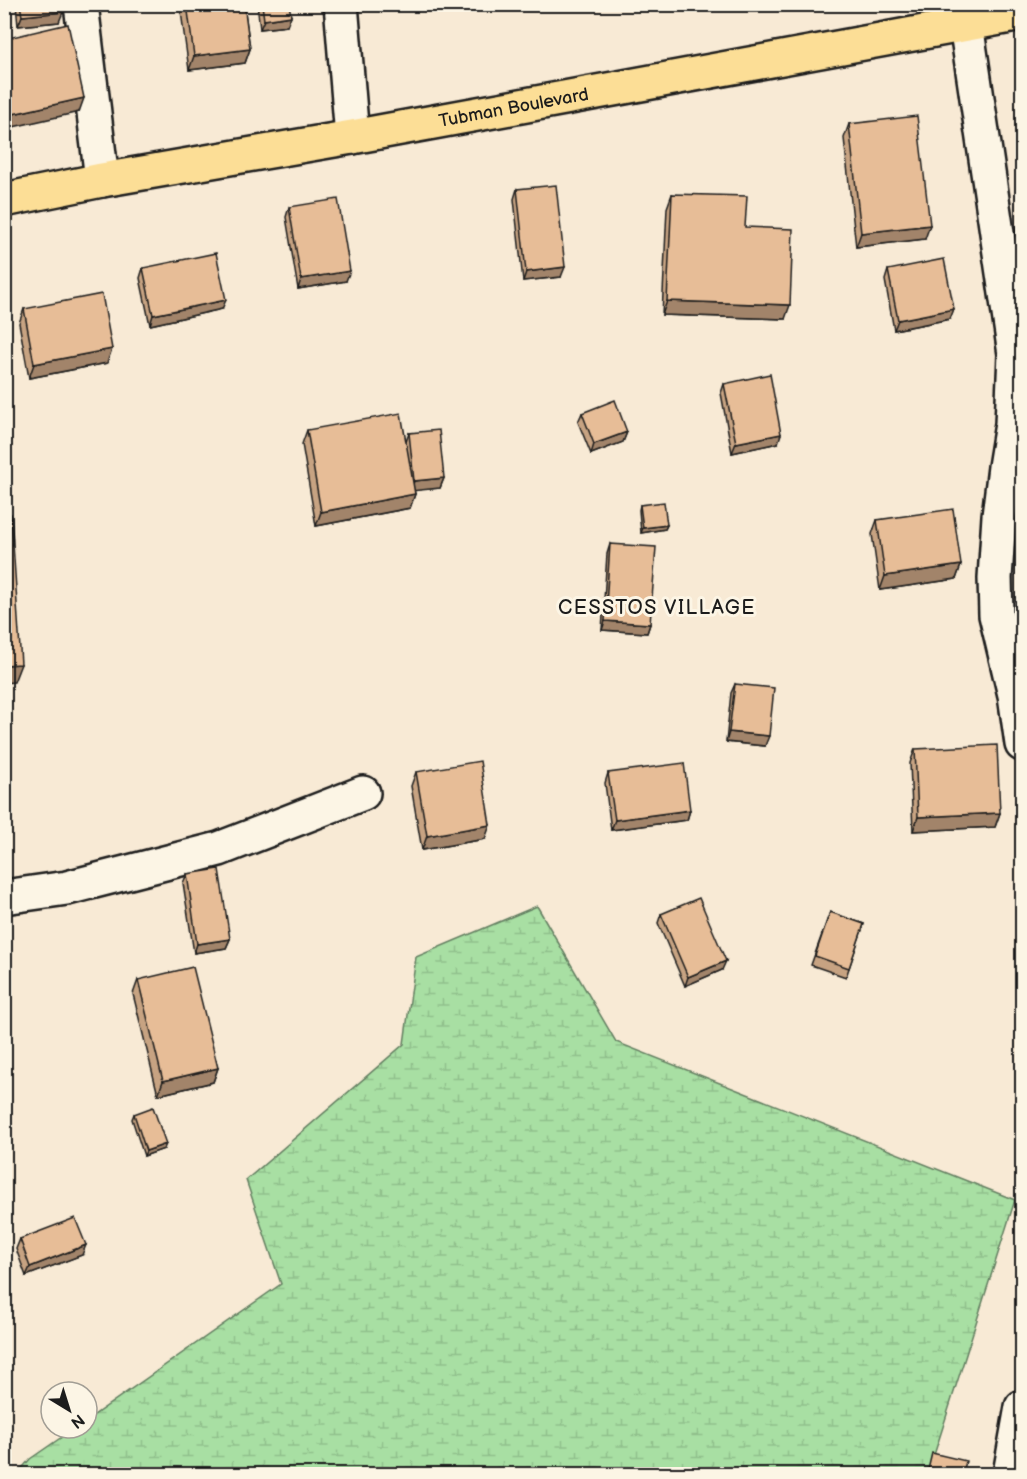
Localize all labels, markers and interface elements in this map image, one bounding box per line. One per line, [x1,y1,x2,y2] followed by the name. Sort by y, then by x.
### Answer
[437,83,590,131] street label: Tubman Boulevard
[558,596,756,620] district label: CESSTOS VILLAGE
[39,1380,99,1440] north arrow
[67,1409,88,1432] text: N

